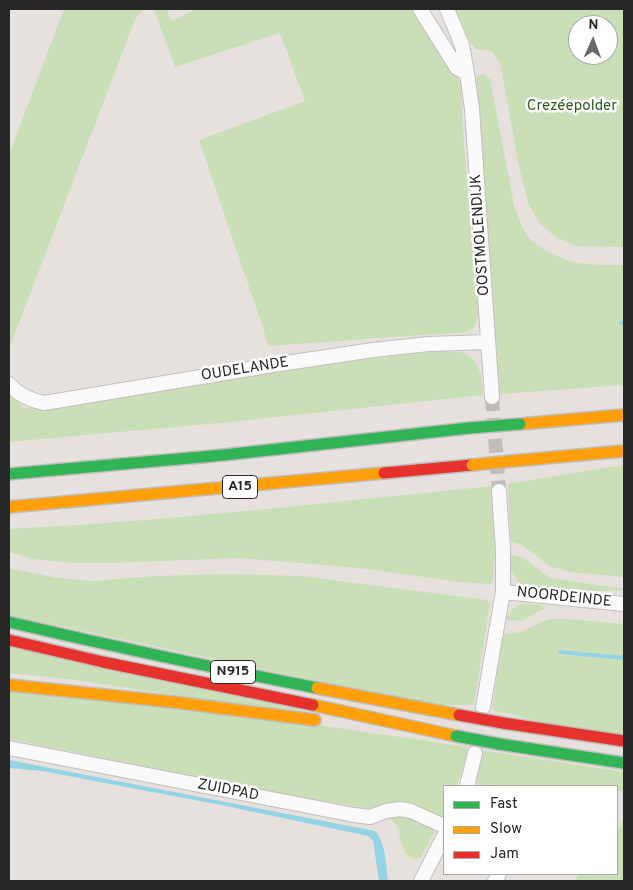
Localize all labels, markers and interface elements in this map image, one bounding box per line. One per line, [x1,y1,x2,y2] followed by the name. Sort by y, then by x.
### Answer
[568,15,618,65] north arrow
[588,17,599,34] text: N
[527,98,617,116] park label: Crezéepolder
[468,173,494,297] street label: OOSTMOLENDIJK
[200,354,290,386] street label: OUDELANDE
[222,476,258,498] road number: A15
[516,584,612,612] street label: NOORDEINDE
[210,660,256,684] road number: N915
[196,776,260,806] street label: ZUIDPAD
[443,785,618,875] legend
[490,795,518,814] text: Fast
[490,820,522,839] text: Slow
[490,845,519,864] text: Jam

